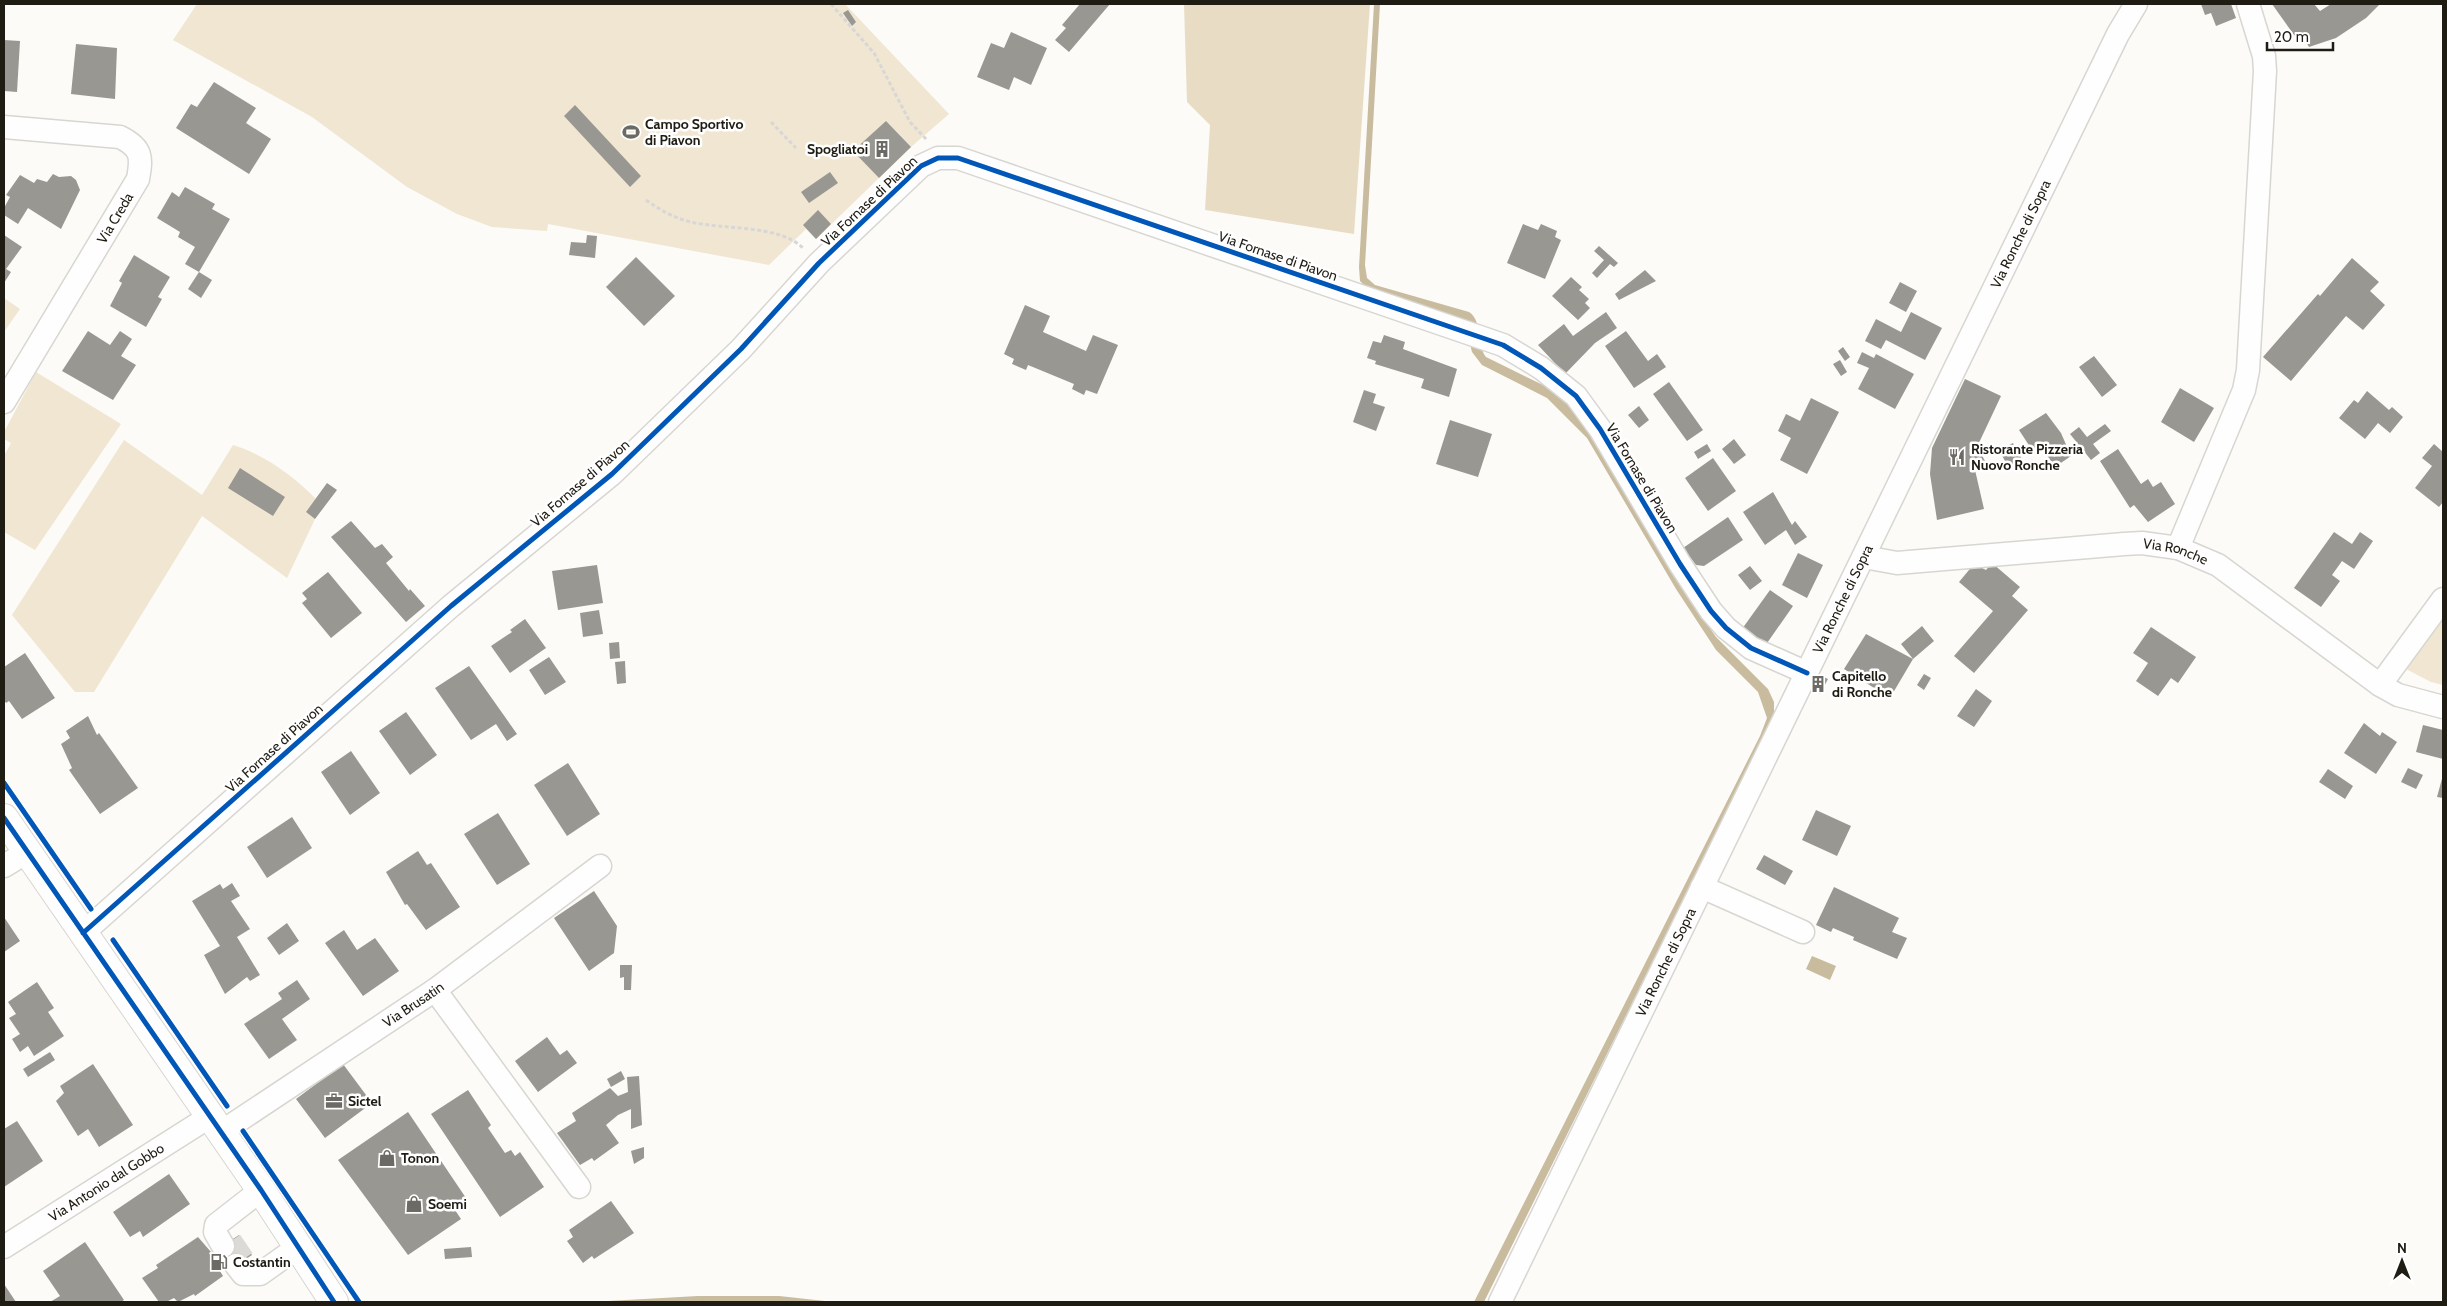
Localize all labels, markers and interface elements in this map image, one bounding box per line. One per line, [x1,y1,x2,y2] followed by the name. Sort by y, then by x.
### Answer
[2267,20,2333,52] scale bar
[2274,28,2309,46] text: 20 m
[645,115,743,149] place label: Campo Sportivo di Piavon
[621,122,641,142] sports icon: Campo Sportivo di Piavon
[872,139,892,159] building icon: Spogliatoi
[807,140,868,158] place label: Spogliatoi
[817,152,921,250] street label: Via Fornase di Piavon
[1986,177,2055,291] street label: Via Ronche di Sopra
[93,189,137,247] street label: Via Creda
[1216,227,1340,285] street label: Via Fornase di Piavon
[1602,420,1682,536] street label: Via Fornase di Piavon
[527,435,633,531] street label: Via Fornase di Piavon
[1971,440,2083,474] place label: Ristorante Pizzeria Nuovo Ronche
[1947,447,1967,467] restaurant icon: Ristorante Pizzeria Nuovo Ronche
[2142,534,2211,569] street label: Via Ronche
[1809,542,1877,656] street label: Via Ronche di Sopra
[1832,667,1892,701] place label: Capitello di Ronche
[1808,674,1828,694] building icon: Capitello di Ronche
[222,699,327,797] street label: Via Fornase di Piavon
[1632,905,1700,1019] street label: Via Ronche di Sopra
[379,977,448,1031] street label: Via Brusatin
[324,1091,344,1111] office icon: Sictel
[348,1092,382,1110] place label: Sictel
[45,1139,168,1226] street label: Via Antonio dal Gobbo
[377,1148,397,1168] shop icon: Tonon
[401,1149,439,1167] place label: Tonon
[404,1194,424,1214] shop icon: Soemi
[428,1195,467,1213] place label: Soemi
[2377,1236,2427,1286] north arrow
[2397,1239,2407,1257] text: N
[209,1252,229,1272] fuel station icon: Costantin
[233,1253,291,1271] place label: Costantin

